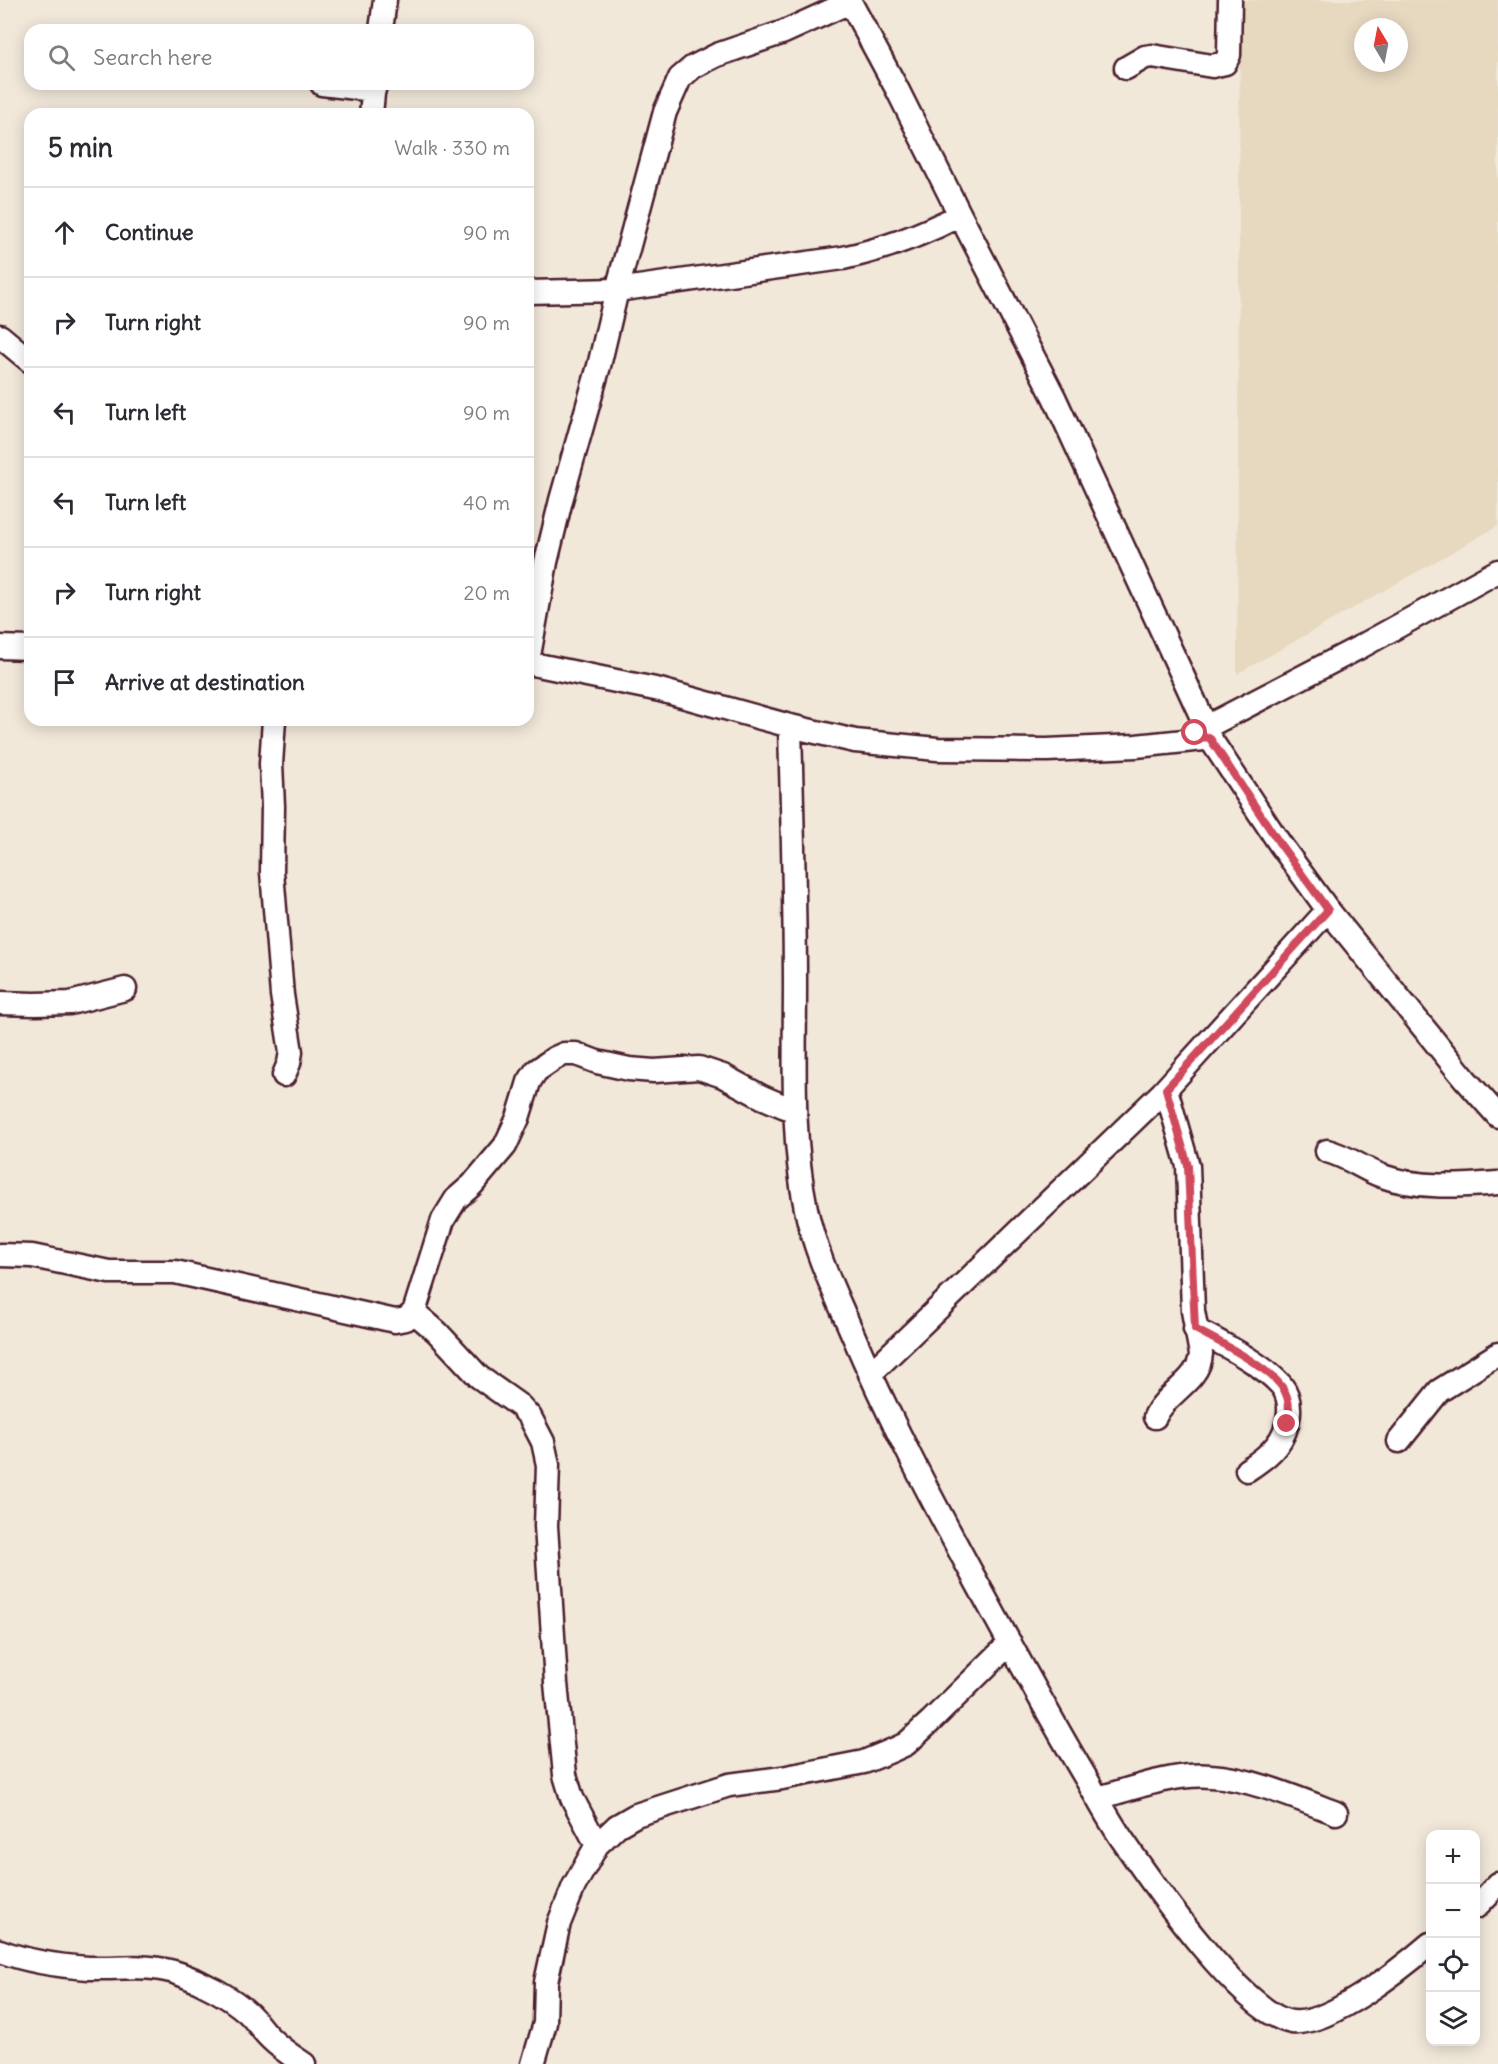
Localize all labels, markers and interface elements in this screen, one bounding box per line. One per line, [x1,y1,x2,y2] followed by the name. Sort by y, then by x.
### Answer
[1354,18,1408,72] north arrow
[24,24,534,90] search box
[45,41,78,74] icon: search
[93,43,212,71] text: Search here
[48,131,113,164] text: 5 min
[394,135,510,160] text: Walk · 330 m
[48,216,81,249] icon: ahead
[105,218,194,246] text: Continue
[463,220,510,245] text: 90 m
[48,306,81,339] icon: right
[105,308,201,336] text: Turn right
[463,310,510,335] text: 90 m
[48,396,81,429] icon: left
[105,398,186,426] text: Turn left
[463,400,510,425] text: 90 m
[48,486,81,519] icon: left
[105,488,186,516] text: Turn left
[463,490,510,515] text: 40 m
[48,576,81,609] icon: right
[105,578,201,606] text: Turn right
[464,580,510,605] text: 20 m
[48,666,81,699] icon: arrive
[105,668,305,696] text: Arrive at destination
[1181,719,1207,745] route start
[1273,1410,1299,1436] route end
[1426,1830,1480,2046] map controls
[1426,1830,1480,1884] button: +
[1426,1884,1480,1938] button: −
[1426,1938,1480,1992] button: locate
[1426,1992,1480,2046] button: layers

